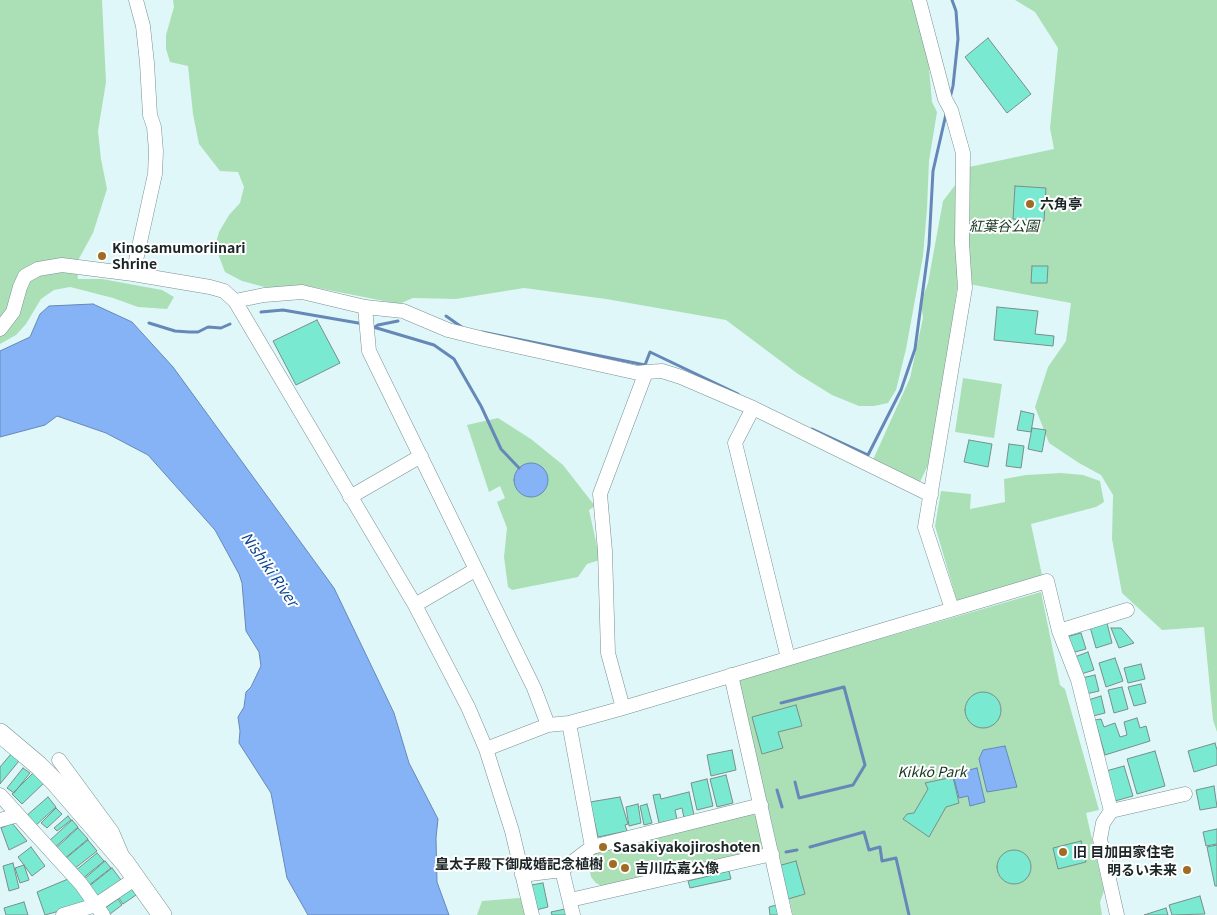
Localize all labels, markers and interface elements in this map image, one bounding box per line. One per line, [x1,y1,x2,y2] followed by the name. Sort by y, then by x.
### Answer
[1040,196,1082,212] place label: 六角亭
[1024,198,1036,210] marker: 六角亭
[969,218,1039,234] park label: 紅葉谷公園
[112,240,246,272] place label: Kinosamumoriinari Shrine
[96,250,108,262] marker: Kinosamumoriinari Shrine
[238,528,302,610] water label: Nishiki River
[898,764,966,780] park label: Kikkō Park
[613,839,760,855] place label: Sasakiyakojiroshoten
[597,841,609,853] marker: Sasakiyakojiroshoten
[1073,844,1174,860] place label: 旧 目加田家住宅
[1057,846,1069,858] marker: 旧 目加田家住宅
[435,856,603,872] place label: 皇太子殿下御成婚記念植樹
[607,858,619,870] marker: 皇太子殿下御成婚記念植樹
[635,860,719,876] place label: 吉川広嘉公像
[619,862,631,874] marker: 吉川広嘉公像
[1107,862,1177,878] place label: 明るい未来
[1181,864,1193,876] marker: 明るい未来

